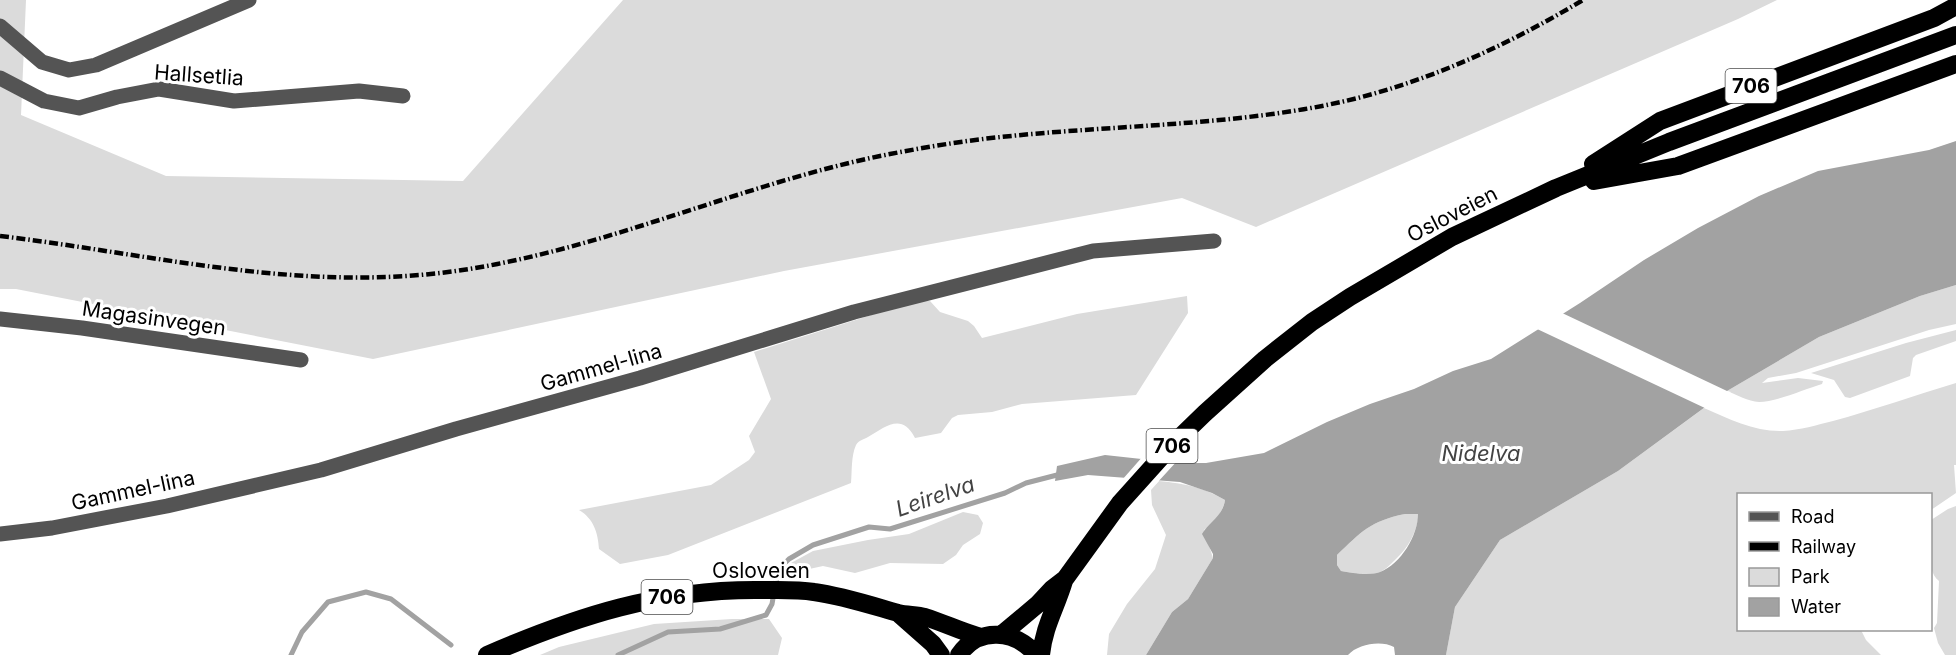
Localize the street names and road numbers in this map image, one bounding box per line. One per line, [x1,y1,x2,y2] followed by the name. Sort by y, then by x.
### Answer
[153,59,245,91] street label: Hallsetlia
[1726,69,1776,103] road number: 706
[1403,181,1501,247] street label: Osloveien
[81,296,227,340] street label: Magasinvegen
[537,338,665,396] street label: Gammel-lina
[1146,429,1198,463] road number: 706
[69,465,197,515] street label: Gammel-lina
[712,558,810,583] street label: Osloveien
[642,580,692,614] road number: 706

